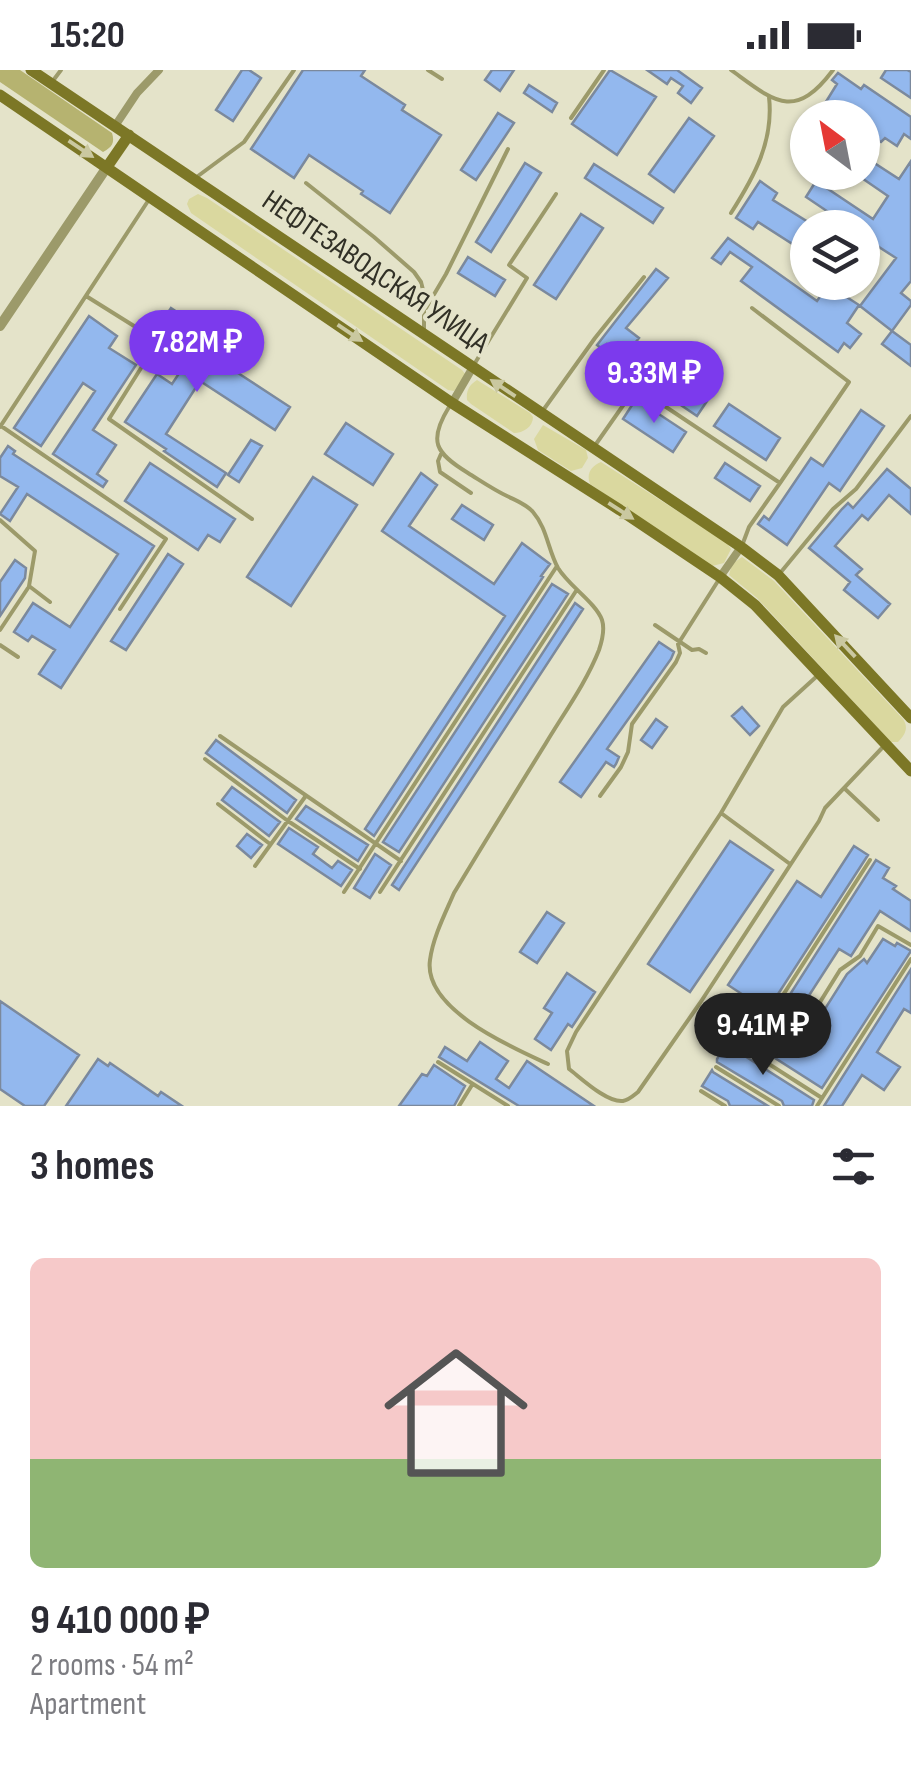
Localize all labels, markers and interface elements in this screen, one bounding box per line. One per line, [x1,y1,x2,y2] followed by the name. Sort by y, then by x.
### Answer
[50,13,125,58] text: 15:20
[790,100,880,190] north arrow
[790,100,880,300] map controls
[67,140,95,158] one-way arrow
[255,183,496,361] street label: НЕФТЕЗАВОДСКАЯ УЛИЦА
[790,210,880,300] button: layers
[105,310,289,395] pin: 7.82M ₽
[151,323,243,362] text: 7.82M ₽
[336,323,363,341] one-way arrow
[562,341,746,426] pin: 9.33M ₽
[607,354,701,393] text: 9.33M ₽
[490,379,517,398] one-way arrow
[608,501,635,520] one-way arrow
[834,635,857,659] one-way arrow
[671,993,855,1078] pin: 9.41M ₽
[716,1006,810,1045] text: 9.41M ₽
[826,1139,881,1194] icon: filters
[30,1141,154,1192] text: 3 homes
[366,1323,546,1503] icon: home
[30,1595,210,1646] text: 9 410 000 ₽
[30,1646,194,1685] text: 2 rooms · 54 m²
[30,1685,146,1724] text: Apartment

